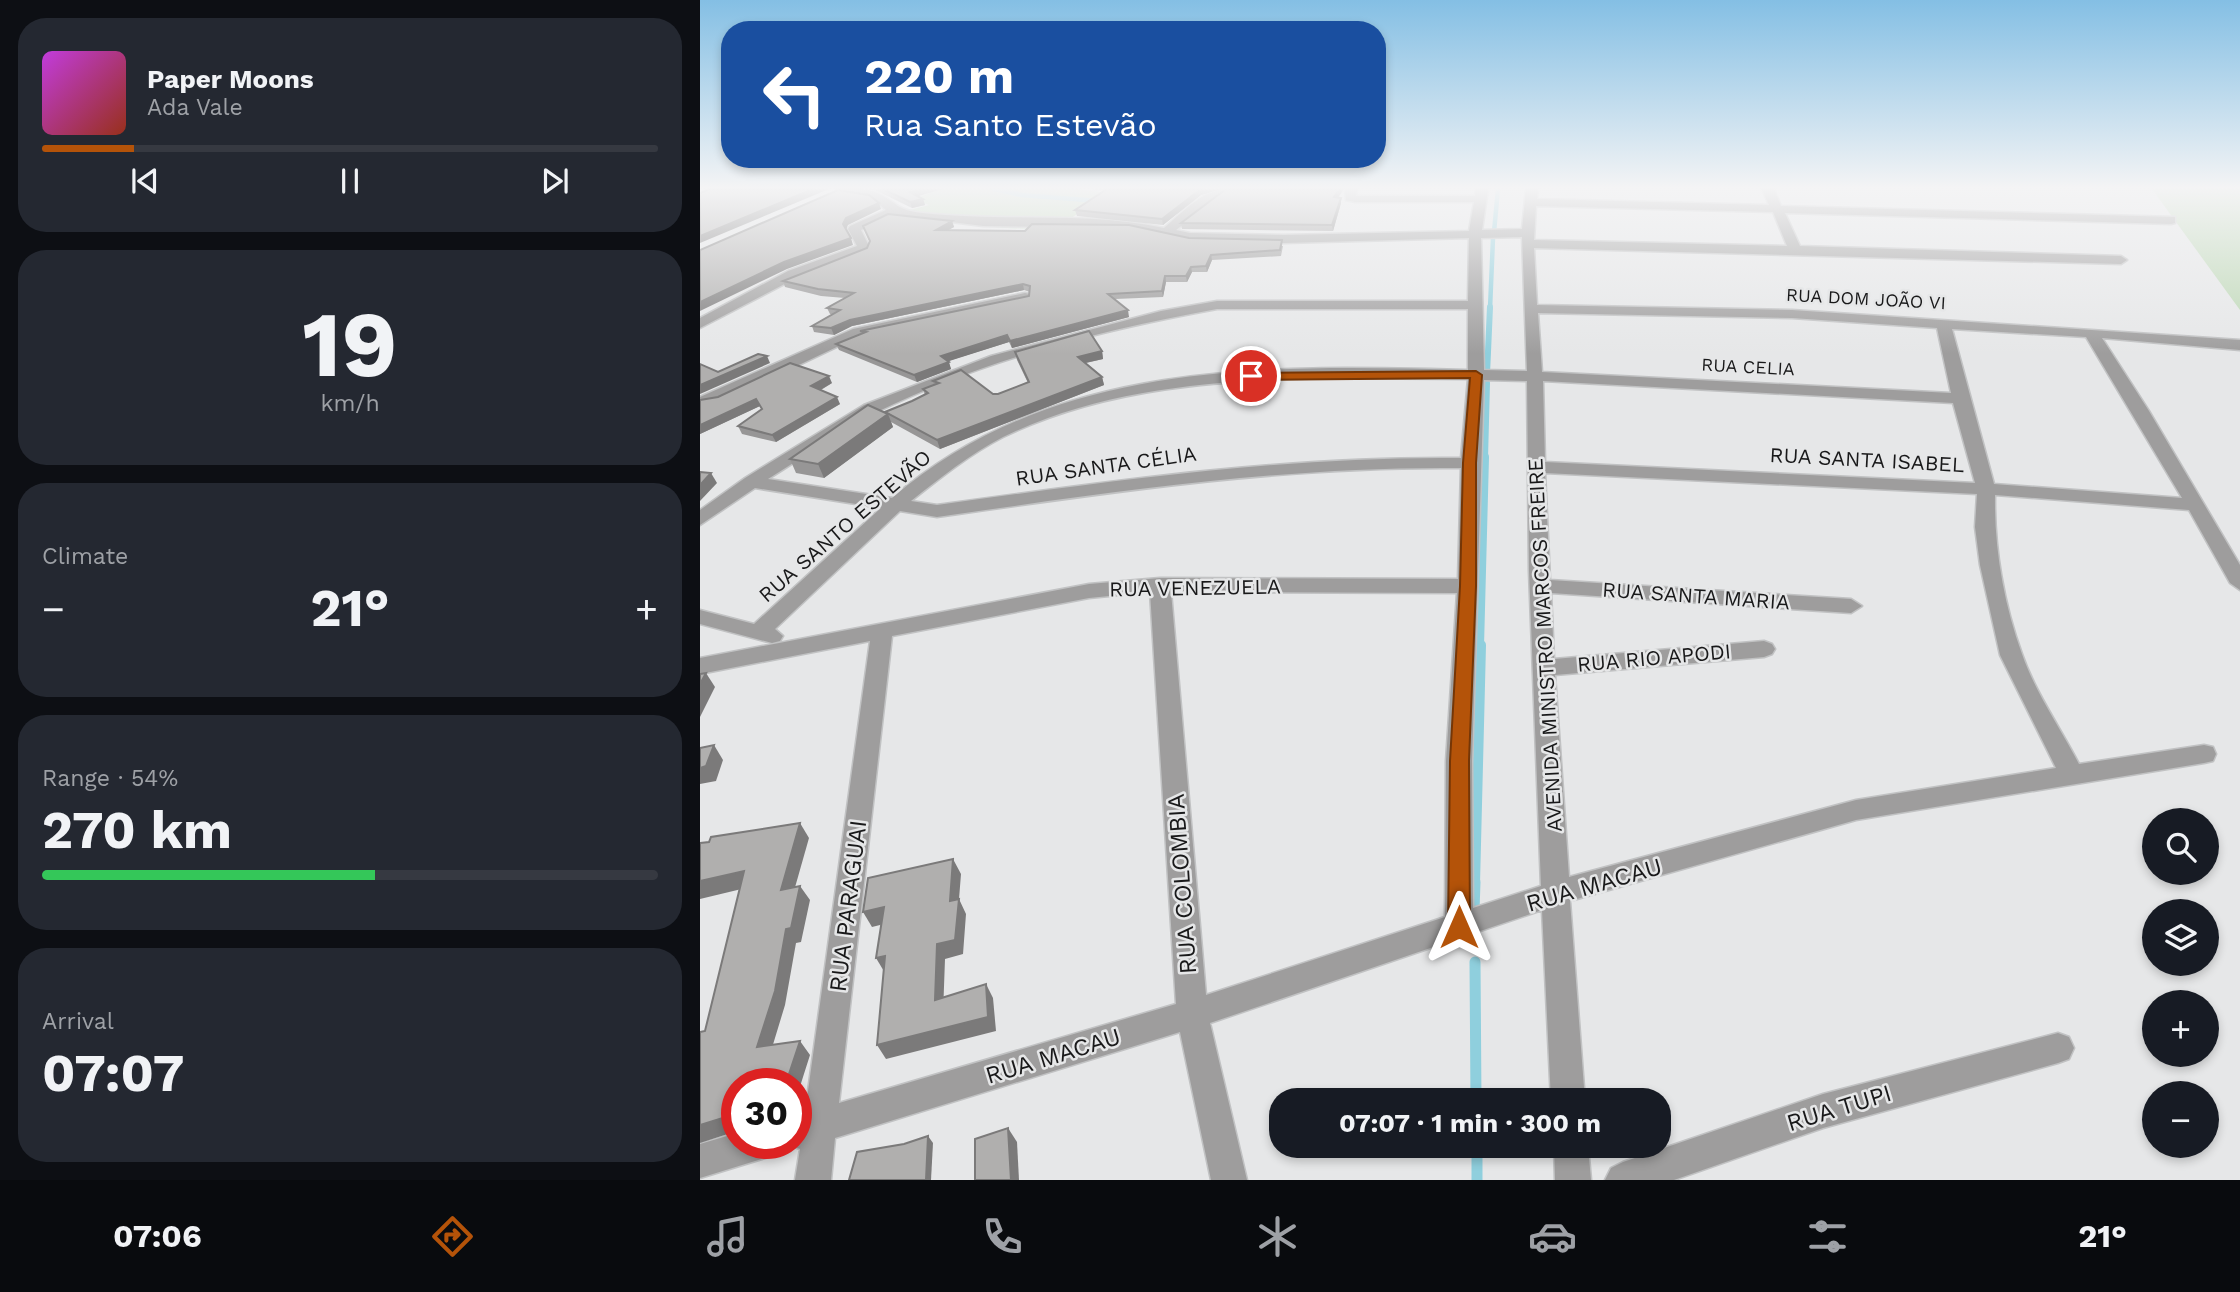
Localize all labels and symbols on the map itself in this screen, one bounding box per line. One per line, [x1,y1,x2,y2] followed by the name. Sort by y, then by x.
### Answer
[1786,284,1946,313] street label: RUA DOM JOÃO VI
[1221,346,1281,406] pin
[1701,354,1795,379] street label: RUA CELIA
[1014,440,1198,491] street label: RUA SANTA CÉLIA
[1769,442,1965,477] street label: RUA SANTA ISABEL
[753,444,936,607] street label: RUA SANTO ESTEVÃO
[1522,458,1567,833] street label: AVENIDA MINISTRO MARCOS FREIRE
[1109,574,1281,601] street label: RUA VENEZUELA
[1601,576,1791,615] street label: RUA SANTA MARIA
[1576,638,1732,677] street label: RUA RIO APODI
[1162,793,1202,975] street label: RUA COLOMBIA
[824,819,872,993] street label: RUA PARAGUAI
[1523,852,1665,918] street label: RUA MACAU
[1422,890,1496,964] position arrow
[982,1022,1124,1090] street label: RUA MACAU
[721,1068,812,1159] speed limit sign: 30
[1783,1079,1895,1137] street label: RUA TUPI

